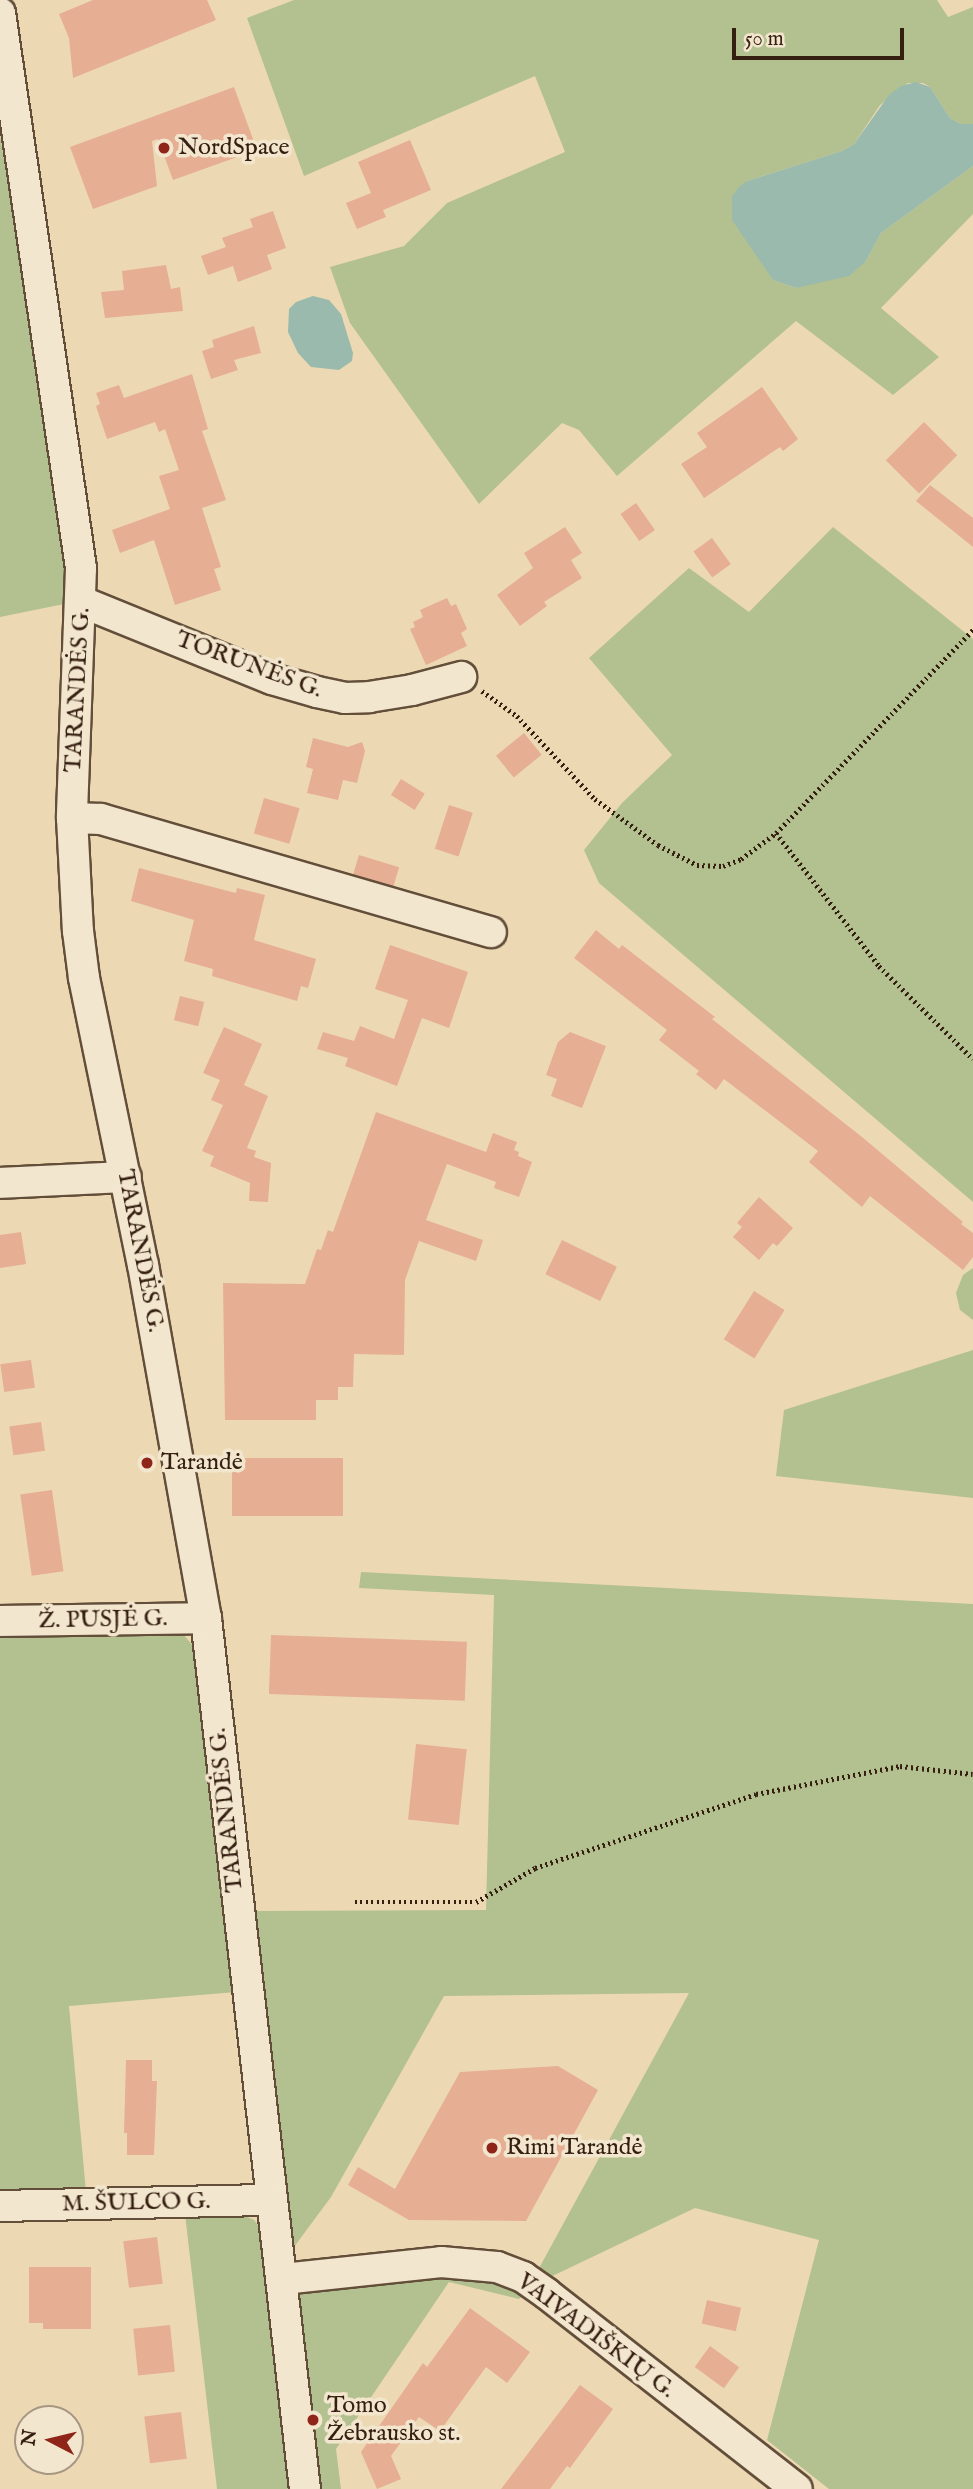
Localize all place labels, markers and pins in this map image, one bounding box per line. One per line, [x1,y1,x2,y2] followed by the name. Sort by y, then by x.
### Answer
[178,134,290,162] place label: NordSpace
[156,140,172,156] marker: NordSpace
[161,1449,243,1477] place label: Tarandė
[139,1455,155,1471] marker: Tarandė
[506,2134,643,2162] place label: Rimi Tarandė
[484,2140,500,2156] marker: Rimi Tarandė
[327,2392,460,2448] place label: Tomo Žebrausko st.
[305,2412,321,2428] marker: Tomo Žebrausko st.

